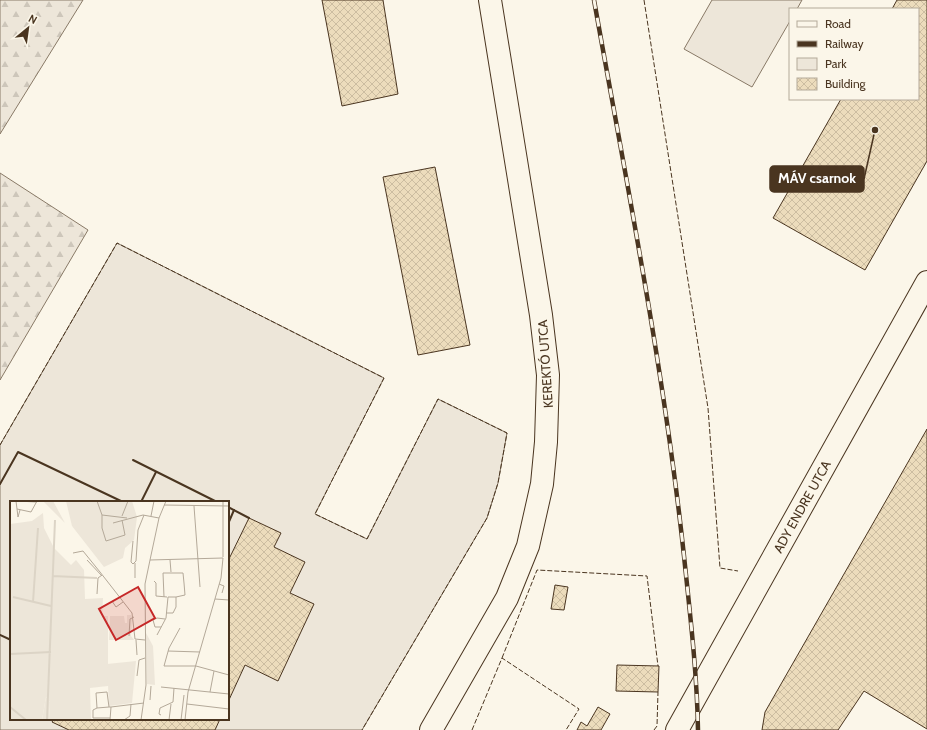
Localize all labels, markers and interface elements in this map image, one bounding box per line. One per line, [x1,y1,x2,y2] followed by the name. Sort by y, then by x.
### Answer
[8,8,48,48] north arrow
[789,8,919,100] legend
[26,11,40,27] text: N
[825,16,851,31] text: Road
[825,36,863,51] text: Railway
[825,56,847,71] text: Park
[825,76,867,91] text: Building
[770,166,864,192] callout: MÁV csarnok
[778,169,856,187] text: MÁV csarnok
[534,319,556,409] street label: KEREKTÓ UTCA
[770,457,834,555] street label: ADY ENDRE UTCA
[10,501,229,720] inset map

